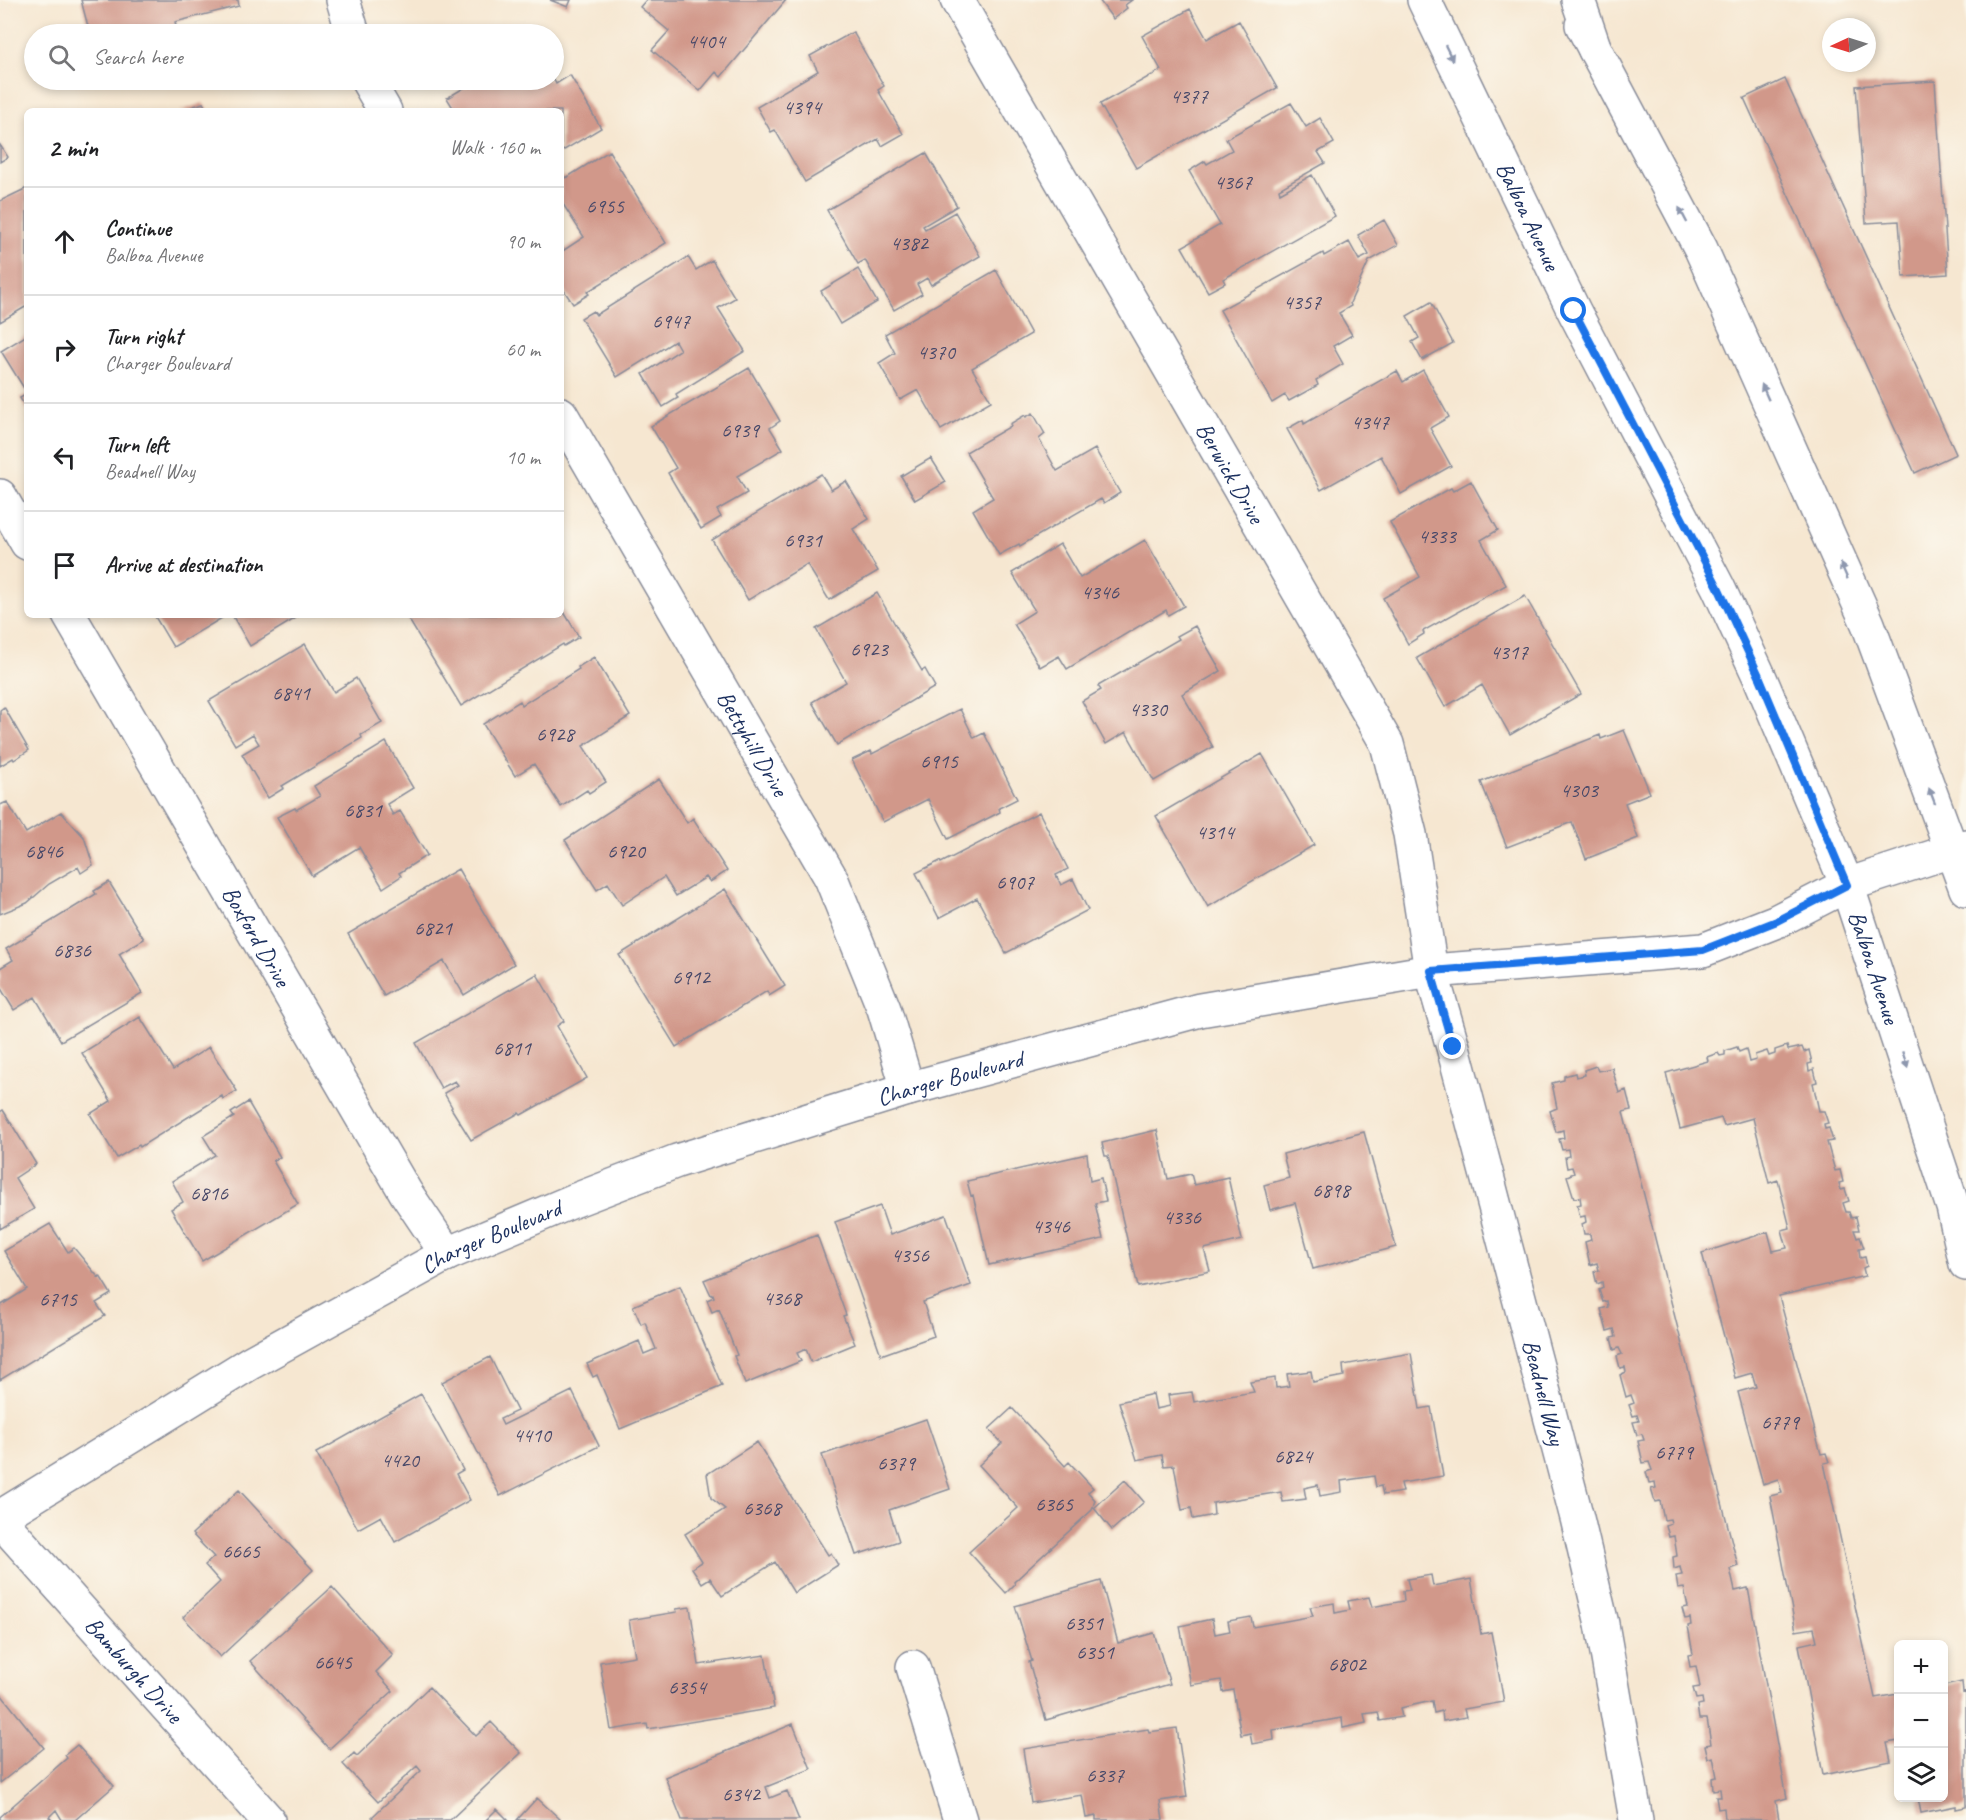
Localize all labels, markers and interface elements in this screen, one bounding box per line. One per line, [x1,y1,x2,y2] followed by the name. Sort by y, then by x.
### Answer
[1822,18,1876,72] north arrow
[24,24,564,90] search box
[687,28,727,54] house number: 4404
[45,41,78,74] icon: search
[93,43,183,71] text: Search here
[1444,44,1453,61] one-way arrow
[1170,83,1209,109] house number: 4377
[783,94,823,120] house number: 4394
[48,131,98,164] text: 2 min
[450,135,540,160] text: Walk · 160 m
[1489,157,1568,277] street label: Balboa Avenue
[1214,169,1253,195] house number: 4367
[586,193,625,219] house number: 6955
[1678,207,1688,224] one-way arrow
[105,215,171,243] text: Continue
[48,225,81,258] icon: ahead
[506,229,540,254] text: 90 m
[890,230,929,256] house number: 4382
[105,243,202,268] text: Balboa Avenue
[1283,289,1322,315] house number: 4357
[1560,297,1586,323] route start
[652,308,691,334] house number: 6947
[105,323,182,351] text: Turn right
[48,333,81,366] icon: right
[506,337,540,362] text: 60 m
[917,339,956,365] house number: 4370
[105,351,230,376] text: Charger Boulevard
[1760,383,1770,401] one-way arrow
[1351,409,1390,435] house number: 4347
[721,417,760,443] house number: 6939
[1189,417,1272,531] street label: Berwick Drive
[105,431,169,459] text: Turn left
[48,441,81,474] icon: left
[506,445,540,470] text: 10 m
[105,459,195,484] text: Beadnell Way
[1418,523,1457,549] house number: 4333
[784,527,823,553] house number: 6931
[48,549,81,582] icon: arrive
[105,551,262,579] text: Arrive at destination
[1839,561,1849,579] one-way arrow
[1081,579,1119,605] house number: 4346
[850,636,889,662] house number: 6923
[1490,639,1529,665] house number: 4317
[272,680,311,706] house number: 6841
[710,685,796,803] street label: Bettyhill Drive
[1129,696,1168,722] house number: 4330
[536,721,576,747] house number: 6928
[920,748,959,774] house number: 6915
[1560,777,1599,803] house number: 4303
[1927,787,1937,805] one-way arrow
[344,797,383,823] house number: 6831
[1196,819,1236,845] house number: 4314
[25,838,63,864] house number: 6846
[607,838,646,864] house number: 6920
[996,869,1035,895] house number: 6907
[215,881,298,994] street label: Boxford Drive
[1842,907,1907,1030] street label: Balboa Avenue
[414,915,453,941] house number: 6821
[53,937,91,963] house number: 6836
[672,964,711,990] house number: 6912
[1439,1033,1465,1059] route end
[493,1035,532,1061] house number: 6811
[873,1043,1029,1113] street label: Charger Boulevard
[1900,1051,1910,1069] one-way arrow
[1312,1177,1352,1203] house number: 6898
[190,1180,228,1206] house number: 6816
[415,1191,569,1281] street label: Charger Boulevard
[1163,1204,1201,1230] house number: 4336
[1032,1213,1070,1239] house number: 4346
[891,1242,929,1268] house number: 4356
[763,1285,803,1311] house number: 4368
[39,1286,78,1312] house number: 6715
[1516,1336,1573,1450] street label: Beadnell Way
[1761,1409,1800,1435] house number: 6779
[513,1422,552,1448] house number: 4410
[1655,1439,1694,1465] house number: 6779
[1274,1443,1314,1469] house number: 6824
[381,1447,420,1473] house number: 4420
[877,1450,916,1476] house number: 6379
[1035,1491,1074,1517] house number: 6365
[743,1495,783,1521] house number: 6368
[222,1538,261,1564] house number: 6665
[79,1610,191,1731] street label: Bamburgh Drive
[1065,1610,1104,1636] house number: 6351
[1076,1639,1115,1665] house number: 6351
[1894,1640,1948,1802] map controls
[1894,1640,1948,1694] button: +
[314,1649,353,1675] house number: 6645
[1328,1651,1367,1677] house number: 6802
[668,1674,708,1700] house number: 6354
[1894,1694,1948,1748] button: −
[1894,1748,1948,1802] button: layers
[1086,1762,1125,1788] house number: 6337
[722,1781,761,1807] house number: 6342

